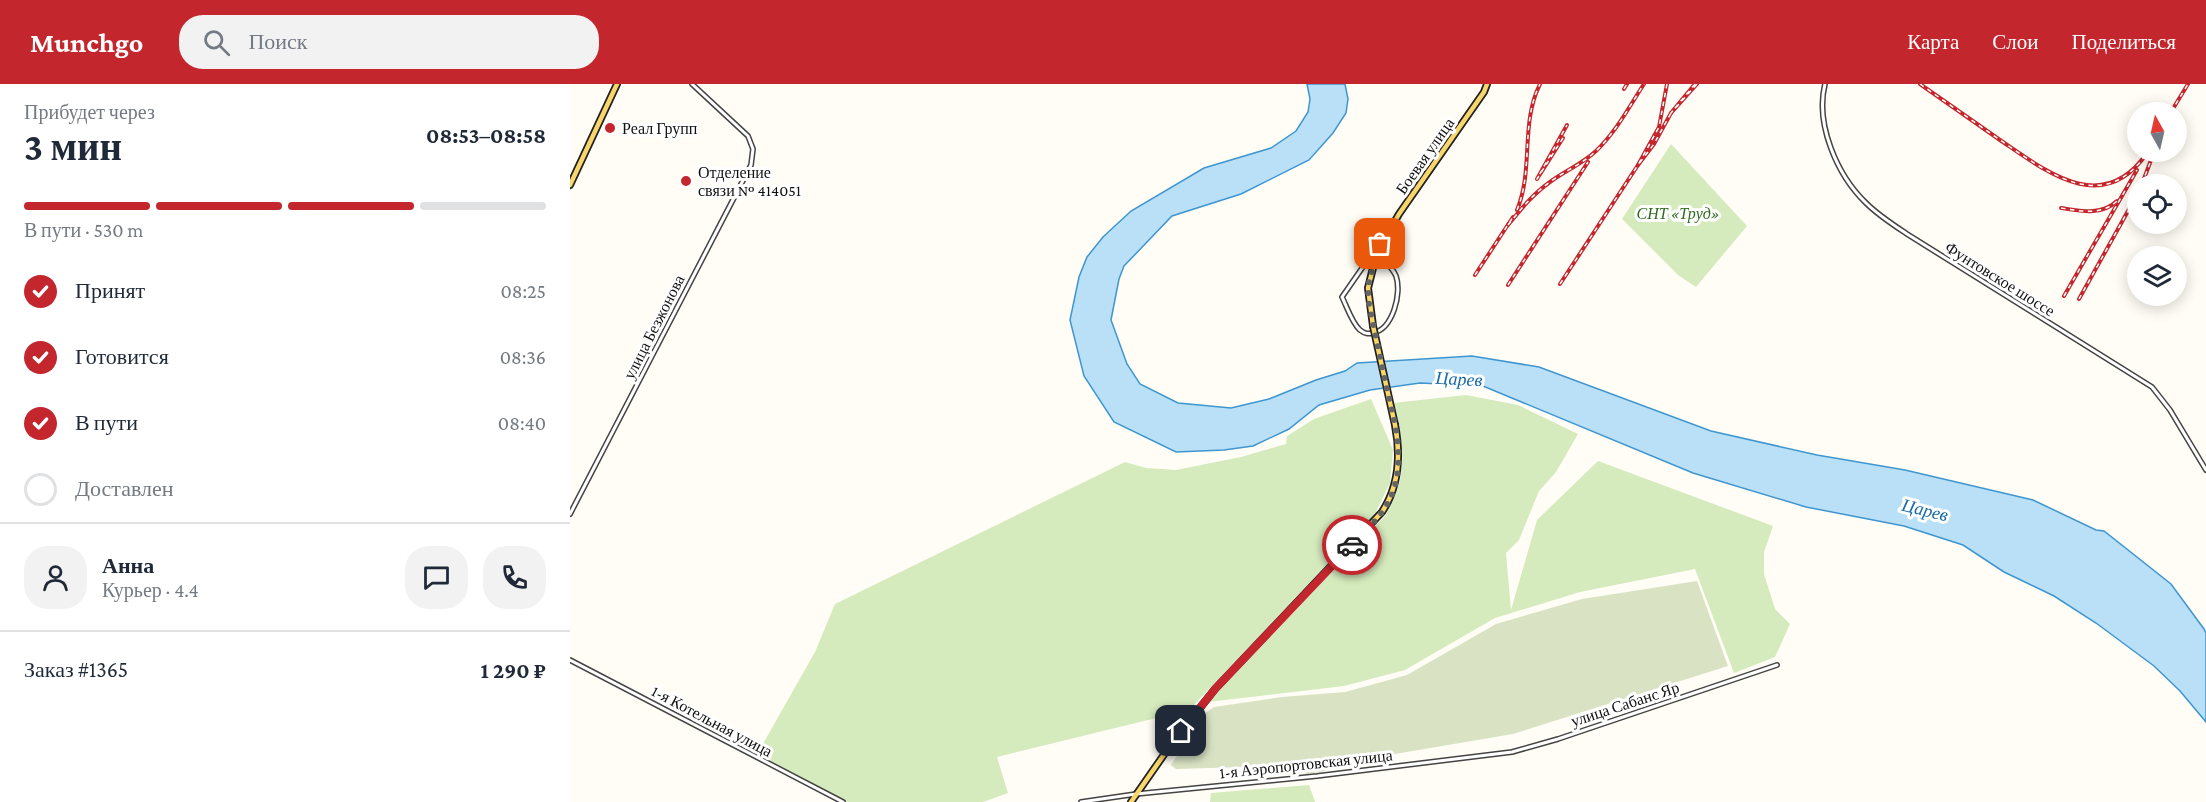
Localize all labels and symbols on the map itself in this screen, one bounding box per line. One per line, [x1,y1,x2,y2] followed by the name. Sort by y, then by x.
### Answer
[2127,102,2187,162] north arrow
[1393,115,1458,198] street label: Боевая улица
[622,120,698,138] place label: Реал Групп
[603,121,617,135] marker: Реал Групп
[698,164,801,199] place label: Отделение связи № 414051
[679,174,693,188] marker: Отделение связи № 414051
[1637,205,1719,223] park label: СНТ «Труд»
[1354,218,1405,269] pin
[1942,238,2058,320] street label: Фунтовское шоссе
[620,272,688,382] street label: улица Безжонова
[1434,368,1483,390] water label: Царев
[1899,494,1950,525] water label: Царев
[1322,515,1382,575] courier
[1569,678,1682,730] street label: улица Сабанс Яр
[648,682,775,761] street label: 1-я Котельная улица
[1155,705,1206,756] pin
[1219,746,1394,783] street label: 1-я Аэропортовская улица

